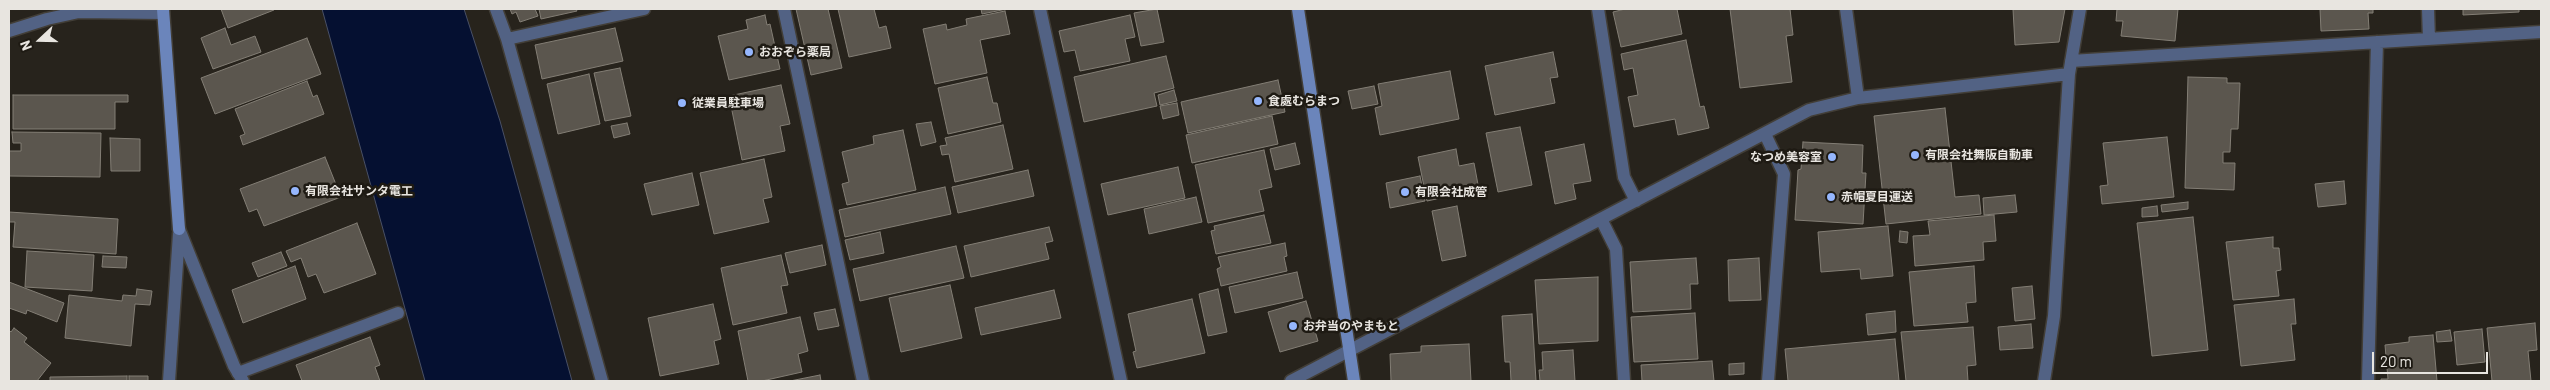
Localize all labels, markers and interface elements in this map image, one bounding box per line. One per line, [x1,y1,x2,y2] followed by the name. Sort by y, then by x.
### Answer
[15,15,65,65] north arrow
[16,38,35,53] text: N
[759,45,831,59] place label: おおぞら薬局
[743,46,755,58] marker: おおぞら薬局
[1268,94,1340,108] place label: 食處むらまつ
[1252,95,1264,107] marker: 食處むらまつ
[692,96,764,110] place label: 従業員駐車場
[676,97,688,109] marker: 従業員駐車場
[1925,148,2033,162] place label: 有限会社舞阪自動車
[1909,149,1921,161] marker: 有限会社舞阪自動車
[1750,150,1822,164] place label: なつめ美容室
[1826,151,1838,163] marker: なつめ美容室
[305,184,413,198] place label: 有限会社サンタ電工
[289,185,301,197] marker: 有限会社サンタ電工
[1415,185,1487,199] place label: 有限会社成管
[1399,186,1411,198] marker: 有限会社成管
[1841,190,1913,204] place label: 赤帽夏目運送
[1825,191,1837,203] marker: 赤帽夏目運送
[1303,319,1399,333] place label: お弁当のやまもと
[1287,320,1299,332] marker: お弁当のやまもと
[2375,342,2491,374] scale bar
[2380,352,2412,370] text: 20 m

